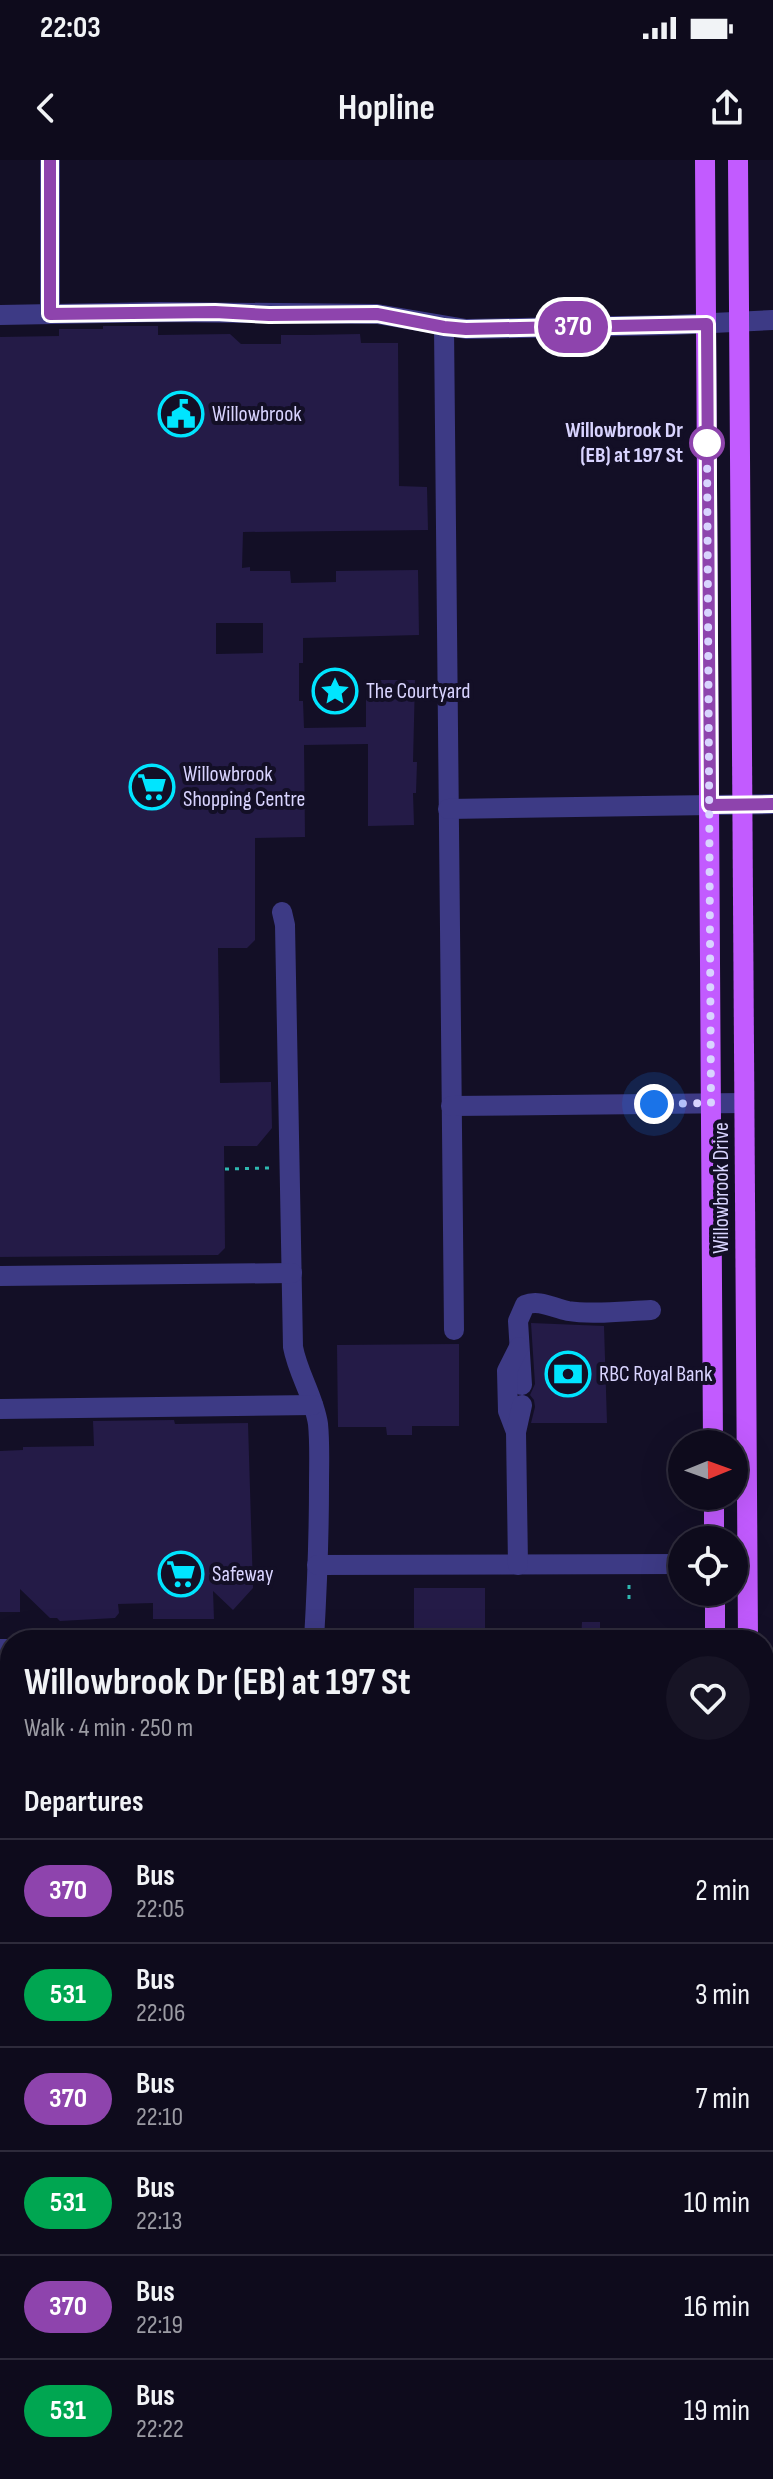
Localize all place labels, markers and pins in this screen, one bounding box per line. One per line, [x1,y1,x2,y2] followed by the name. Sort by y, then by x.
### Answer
[157,390,205,438] public building icon: Willowbrook
[212,401,302,428] place label: Willowbrook
[565,417,683,469] place label: Willowbrook Dr (EB) at 197 St
[690,426,724,460] marker: Willowbrook Dr (EB) at 197 St
[311,667,359,715] place icon: The Courtyard
[366,678,470,705] place label: The Courtyard
[183,761,305,813] place label: Willowbrook Shopping Centre
[128,763,176,811] supermarket icon: Willowbrook Shopping Centre
[544,1350,592,1398] bank icon: RBC Royal Bank
[599,1361,713,1388] place label: RBC Royal Bank
[157,1550,205,1598] supermarket icon: Safeway
[212,1561,274,1588] place label: Safeway

